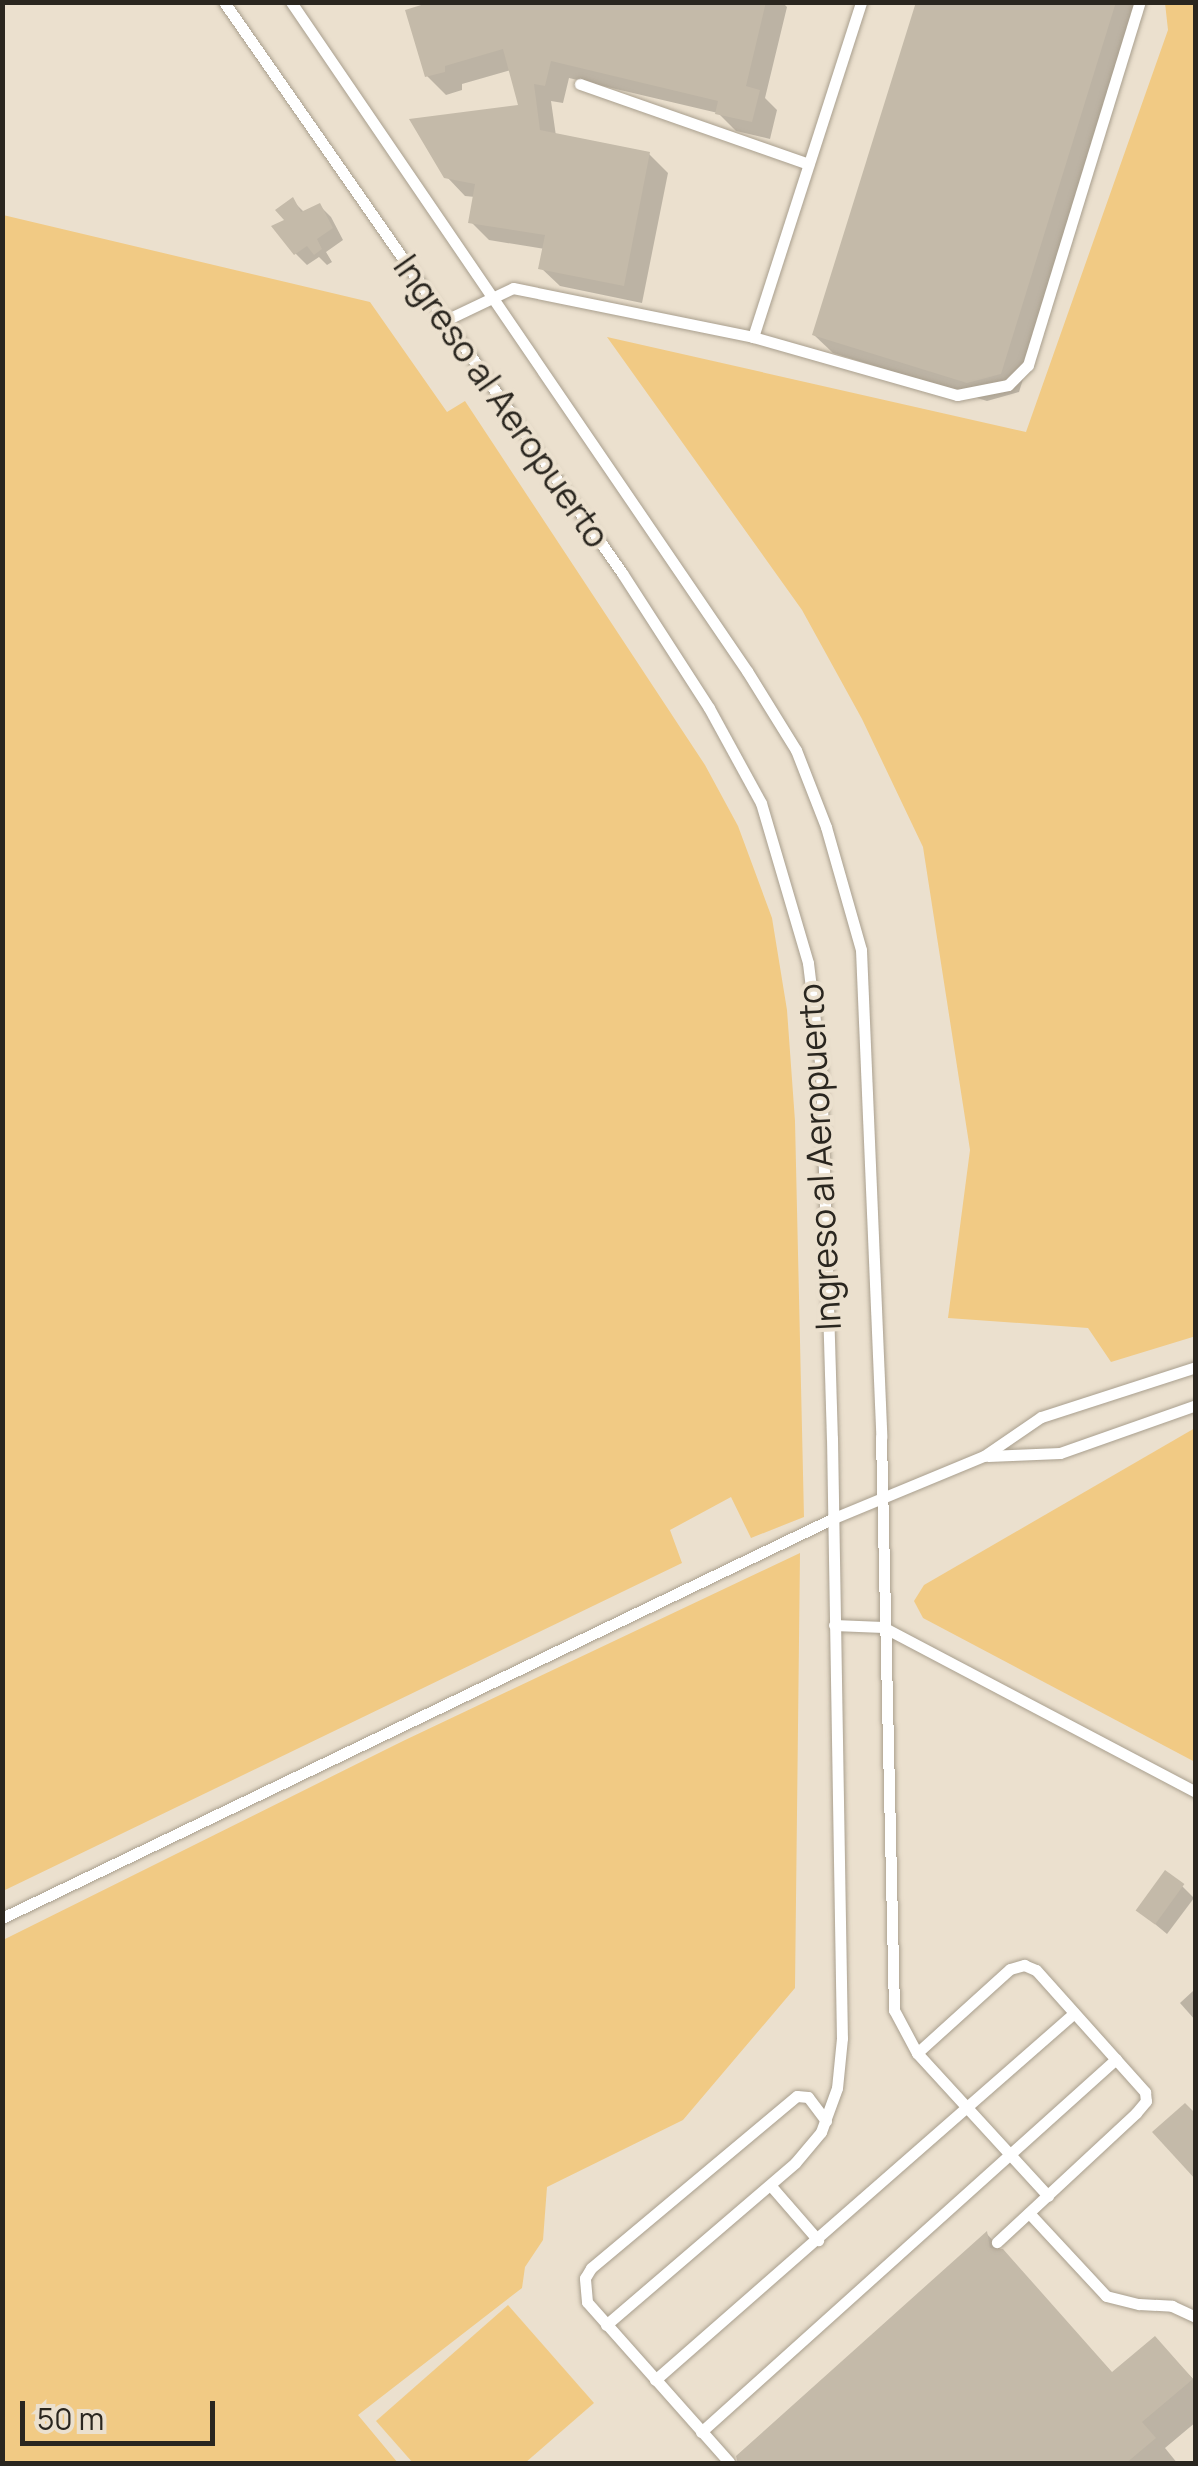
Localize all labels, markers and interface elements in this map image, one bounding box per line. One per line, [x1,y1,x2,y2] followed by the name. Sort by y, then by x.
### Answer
[385,247,619,555] street label: Ingreso al Aeropuerto
[789,982,849,1332] street label: Ingreso al Aeropuerto
[25,2381,220,2443] scale bar
[37,2398,104,2439] text: 50 m

